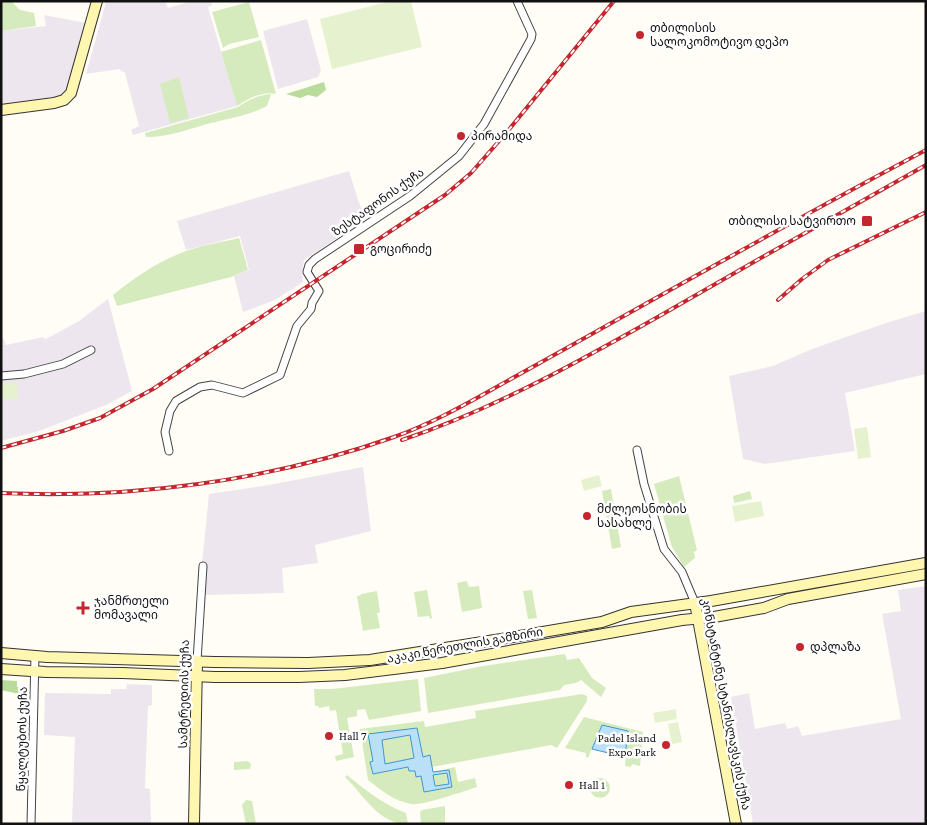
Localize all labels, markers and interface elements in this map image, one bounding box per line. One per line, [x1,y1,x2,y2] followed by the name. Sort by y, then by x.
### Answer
[650,21,789,50] place label: თბილისის სალოკომოტივო დეპო
[634,29,646,41] marker: თბილისის სალოკომოტივო დეპო
[471,129,532,144] place label: პირამიდა
[455,130,467,142] marker: პირამიდა
[329,165,427,239] street label: ზესტაფონის ქუჩა
[728,214,856,229] place label: თბილისი სატვირთო
[860,214,874,228] marker: თბილისი სატვირთო
[352,242,366,256] marker: გოცირიძე
[370,242,432,256] place label: გოცირიძე
[597,502,687,531] place label: მძლეოსნობის სასახლე
[581,510,593,522] marker: მძლეოსნობის სასახლე
[94,594,169,623] place label: ჯანმრთელი მომავალი
[698,597,753,811] street label: კონსტანტინე სტანისლავსკის ქუჩა
[76,601,90,615] marker: ჯანმრთელი მომავალი
[386,624,544,667] street label: აკაკი წერეთლის გამზირი
[176,640,193,748] street label: სამტრედიის ქუჩა
[810,640,861,655] place label: დპლაზა
[794,641,806,653] marker: დპლაზა
[14,686,31,792] street label: წყალტუბოს ქუჩა
[339,729,367,743] place label: Hall 7
[323,730,335,742] marker: Hall 7
[598,731,657,759] place label: Padel Island Expo Park
[660,739,672,751] marker: Padel Island Expo Park
[579,778,605,792] place label: Hall 1
[563,779,575,791] marker: Hall 1

